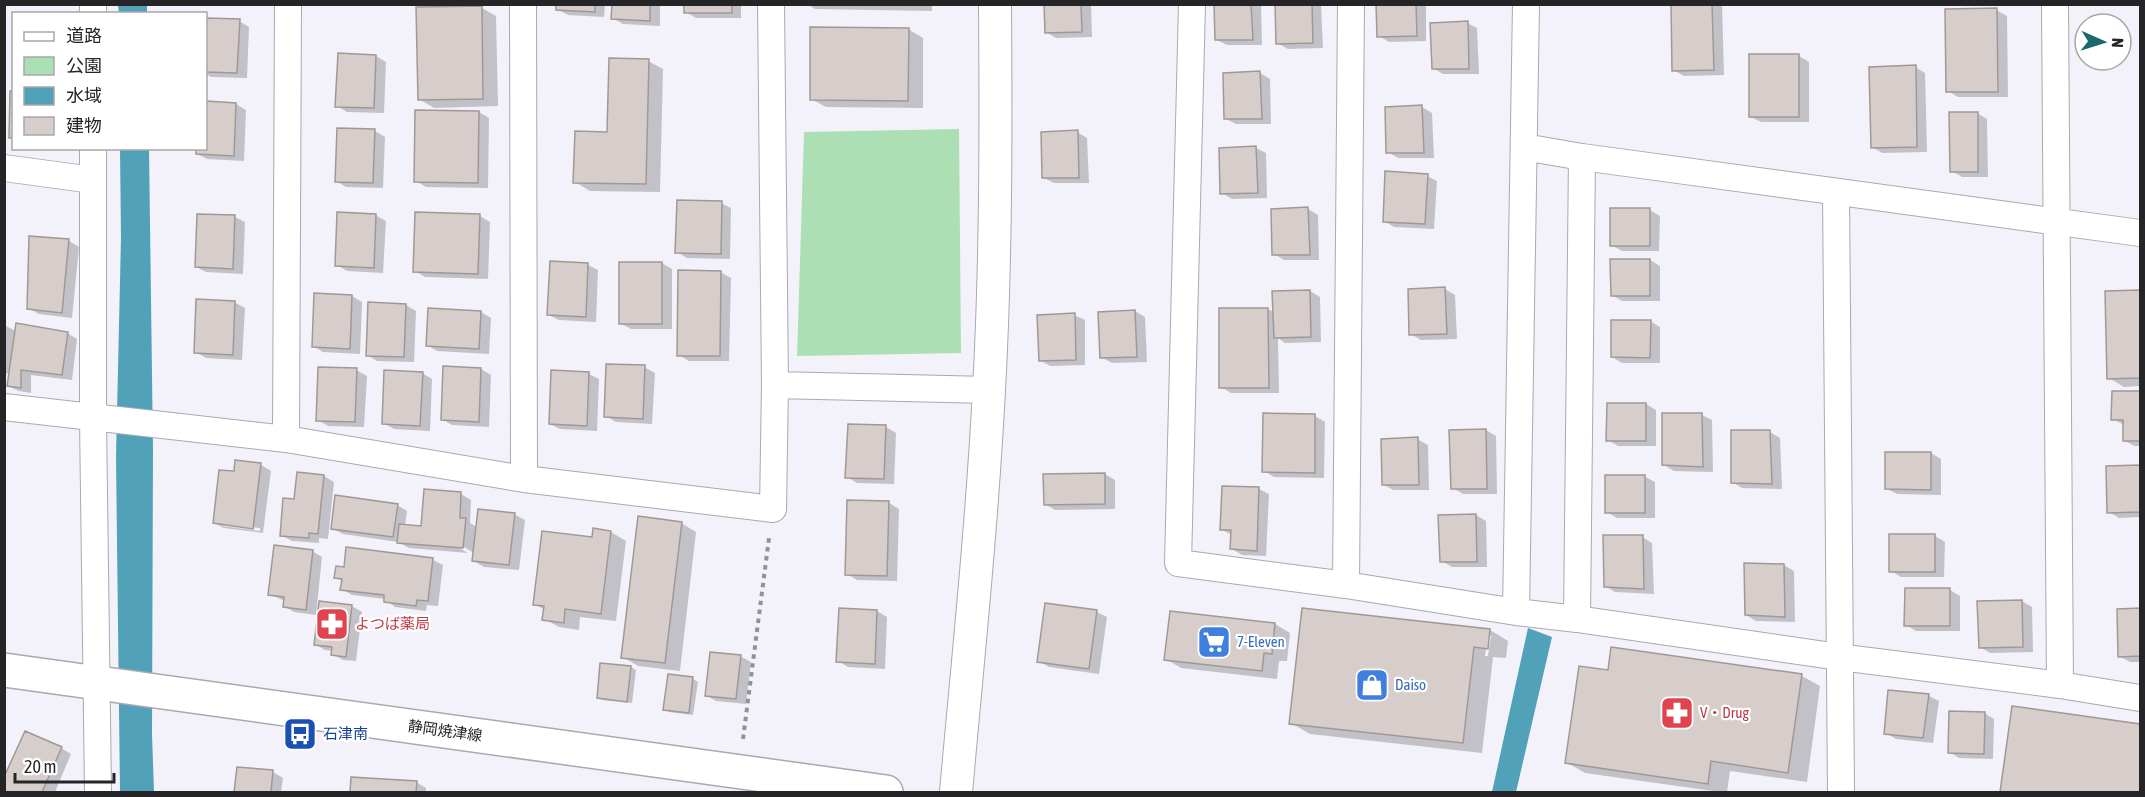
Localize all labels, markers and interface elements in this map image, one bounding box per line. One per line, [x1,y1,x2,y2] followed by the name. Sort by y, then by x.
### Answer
[12,12,207,150] legend
[2073,12,2133,72] north arrow
[66,25,102,46] text: 道路
[2109,38,2127,48] text: N
[66,55,102,76] text: 公園
[66,85,102,106] text: 水域
[66,115,102,136] text: 建物
[314,606,350,642] pharmacy icon: よつば薬局
[355,615,430,632] place label: よつば薬局
[1196,624,1232,660] supermarket icon: 7-Eleven
[1237,633,1285,650] place label: 7-Eleven
[1354,667,1390,703] shop icon: Daiso
[1395,676,1426,693] place label: Daiso
[1659,695,1695,731] pharmacy icon: V・Drug
[1700,704,1749,721] place label: V・Drug
[282,716,318,752] bus stop icon: 石津南
[407,717,483,744] street label: 静岡焼津線
[323,725,368,742] place label: 石津南
[15,746,114,784] scale bar
[24,756,56,777] text: 20 m

